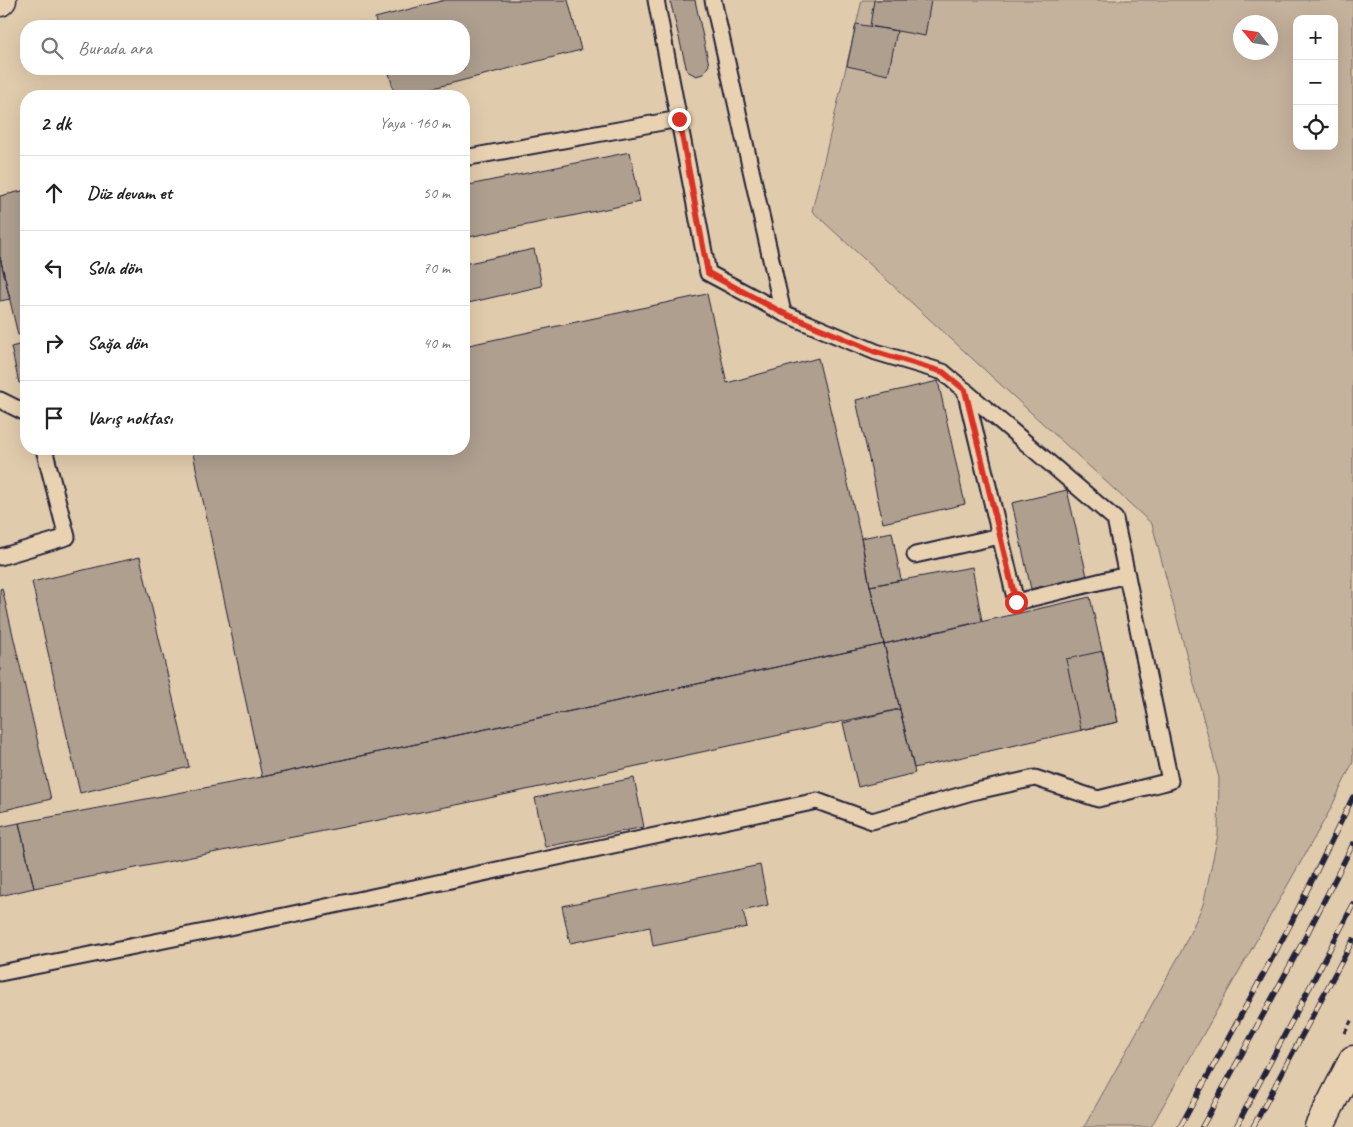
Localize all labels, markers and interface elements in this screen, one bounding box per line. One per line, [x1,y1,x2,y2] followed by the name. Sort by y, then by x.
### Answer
[1233,15,1278,60] north arrow
[1293,15,1338,150] map controls
[1293,15,1338,60] button: +
[20,20,470,75] search box
[38,34,66,62] icon: search
[78,36,152,60] text: Burada ara
[1293,60,1338,105] button: −
[1293,105,1338,150] button: locate
[668,108,691,131] route end
[40,110,71,136] text: 2 dk
[379,113,450,133] text: Yaya · 160 m
[40,179,68,207] icon: ahead
[87,181,172,205] text: Düz devam et
[423,183,450,203] text: 50 m
[40,254,68,282] icon: left
[87,256,142,280] text: Sola dön
[423,258,450,278] text: 70 m
[40,329,68,357] icon: right
[87,331,148,355] text: Sağa dön
[423,333,450,353] text: 40 m
[40,404,68,432] icon: arrive
[87,406,172,430] text: Varış noktası
[1005,591,1028,614] route start

